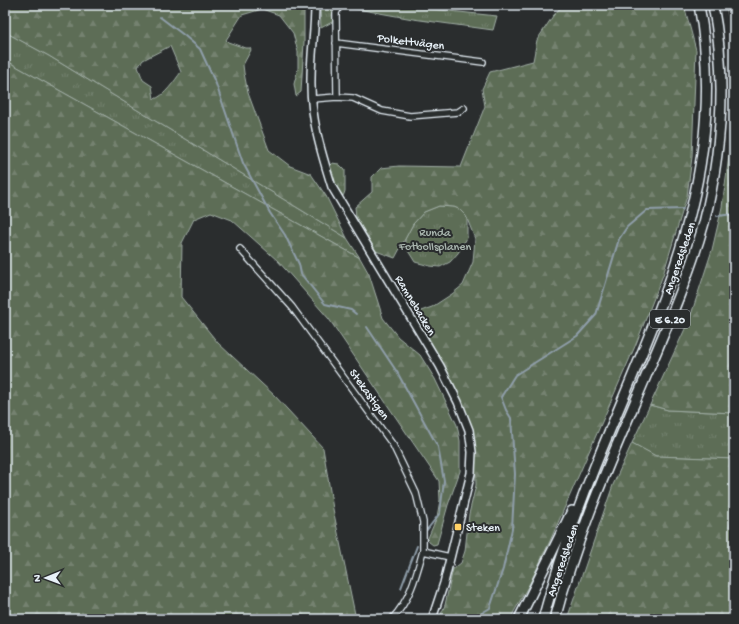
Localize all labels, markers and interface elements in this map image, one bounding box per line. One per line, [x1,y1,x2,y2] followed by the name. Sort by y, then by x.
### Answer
[375,32,445,54] street label: Polkettvägen
[662,220,700,297] street label: Angeredsleden
[398,227,471,255] park label: Runda Fotbollsplanen
[391,273,438,339] street label: Ramnebacken
[650,310,690,328] road number: E 6.20
[345,367,392,424] street label: Stekastigen
[453,522,463,532] marker: Steken
[466,522,500,536] place label: Steken
[545,522,583,599] street label: Angeredsleden
[26,558,66,598] north arrow
[32,574,44,582] text: N

